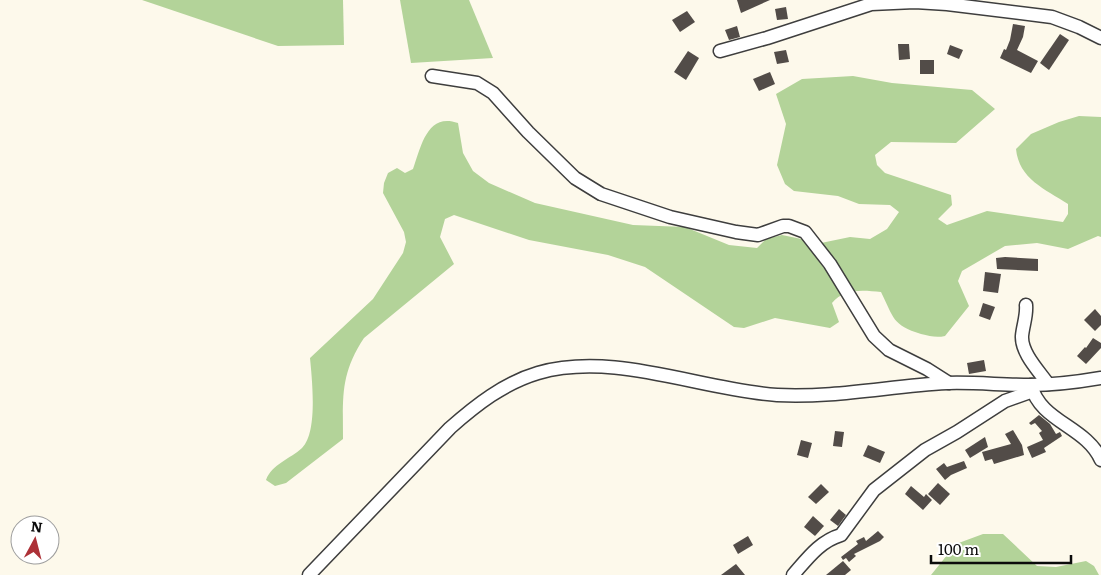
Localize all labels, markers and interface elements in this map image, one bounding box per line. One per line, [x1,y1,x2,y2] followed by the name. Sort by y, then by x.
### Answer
[10,515,60,565] north arrow
[30,515,44,537] text: N
[931,532,1071,564] scale bar
[938,537,979,560] text: 100 m

